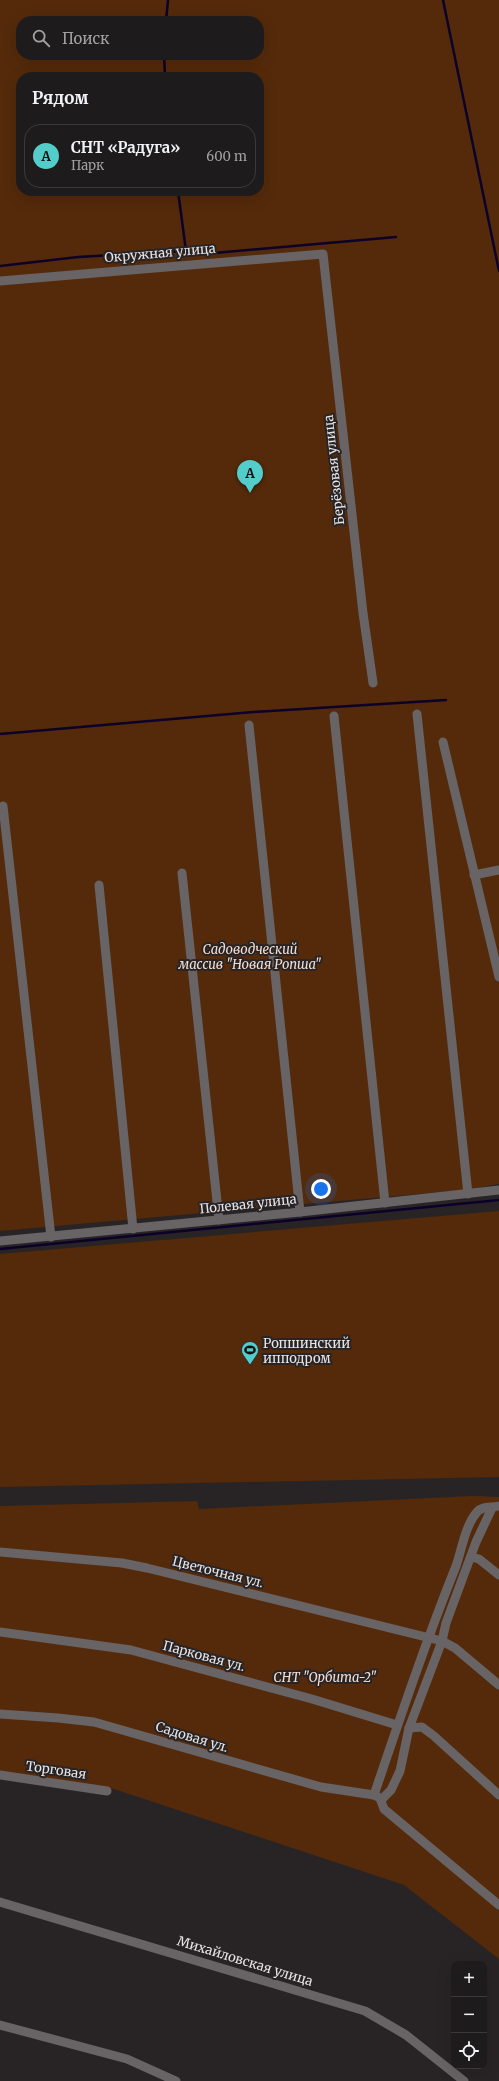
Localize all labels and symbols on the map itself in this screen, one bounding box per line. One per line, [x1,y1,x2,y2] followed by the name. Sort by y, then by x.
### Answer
[104,240,216,266] street label: Окружная улица
[320,414,348,526] street label: Берёзовая улица
[237,460,263,493] pin: A
[177,941,322,973] park label: Садоводческий массив "Новая Ропша"
[311,1179,331,1199] your location
[199,1190,297,1218] street label: Полевая улица
[263,1335,350,1367] place label: Ропшинский ипподром
[240,1340,260,1365] sports icon: Ропшинский ипподром
[171,1552,265,1592] street label: Цветочная ул.
[161,1637,247,1675] street label: Парковая ул.
[273,1669,377,1686] park label: СНТ "Орбита-2"
[154,1718,230,1756] street label: Садовая ул.
[25,1757,88,1783] street label: Торговая
[175,1932,315,1990] street label: Михайловская улица

